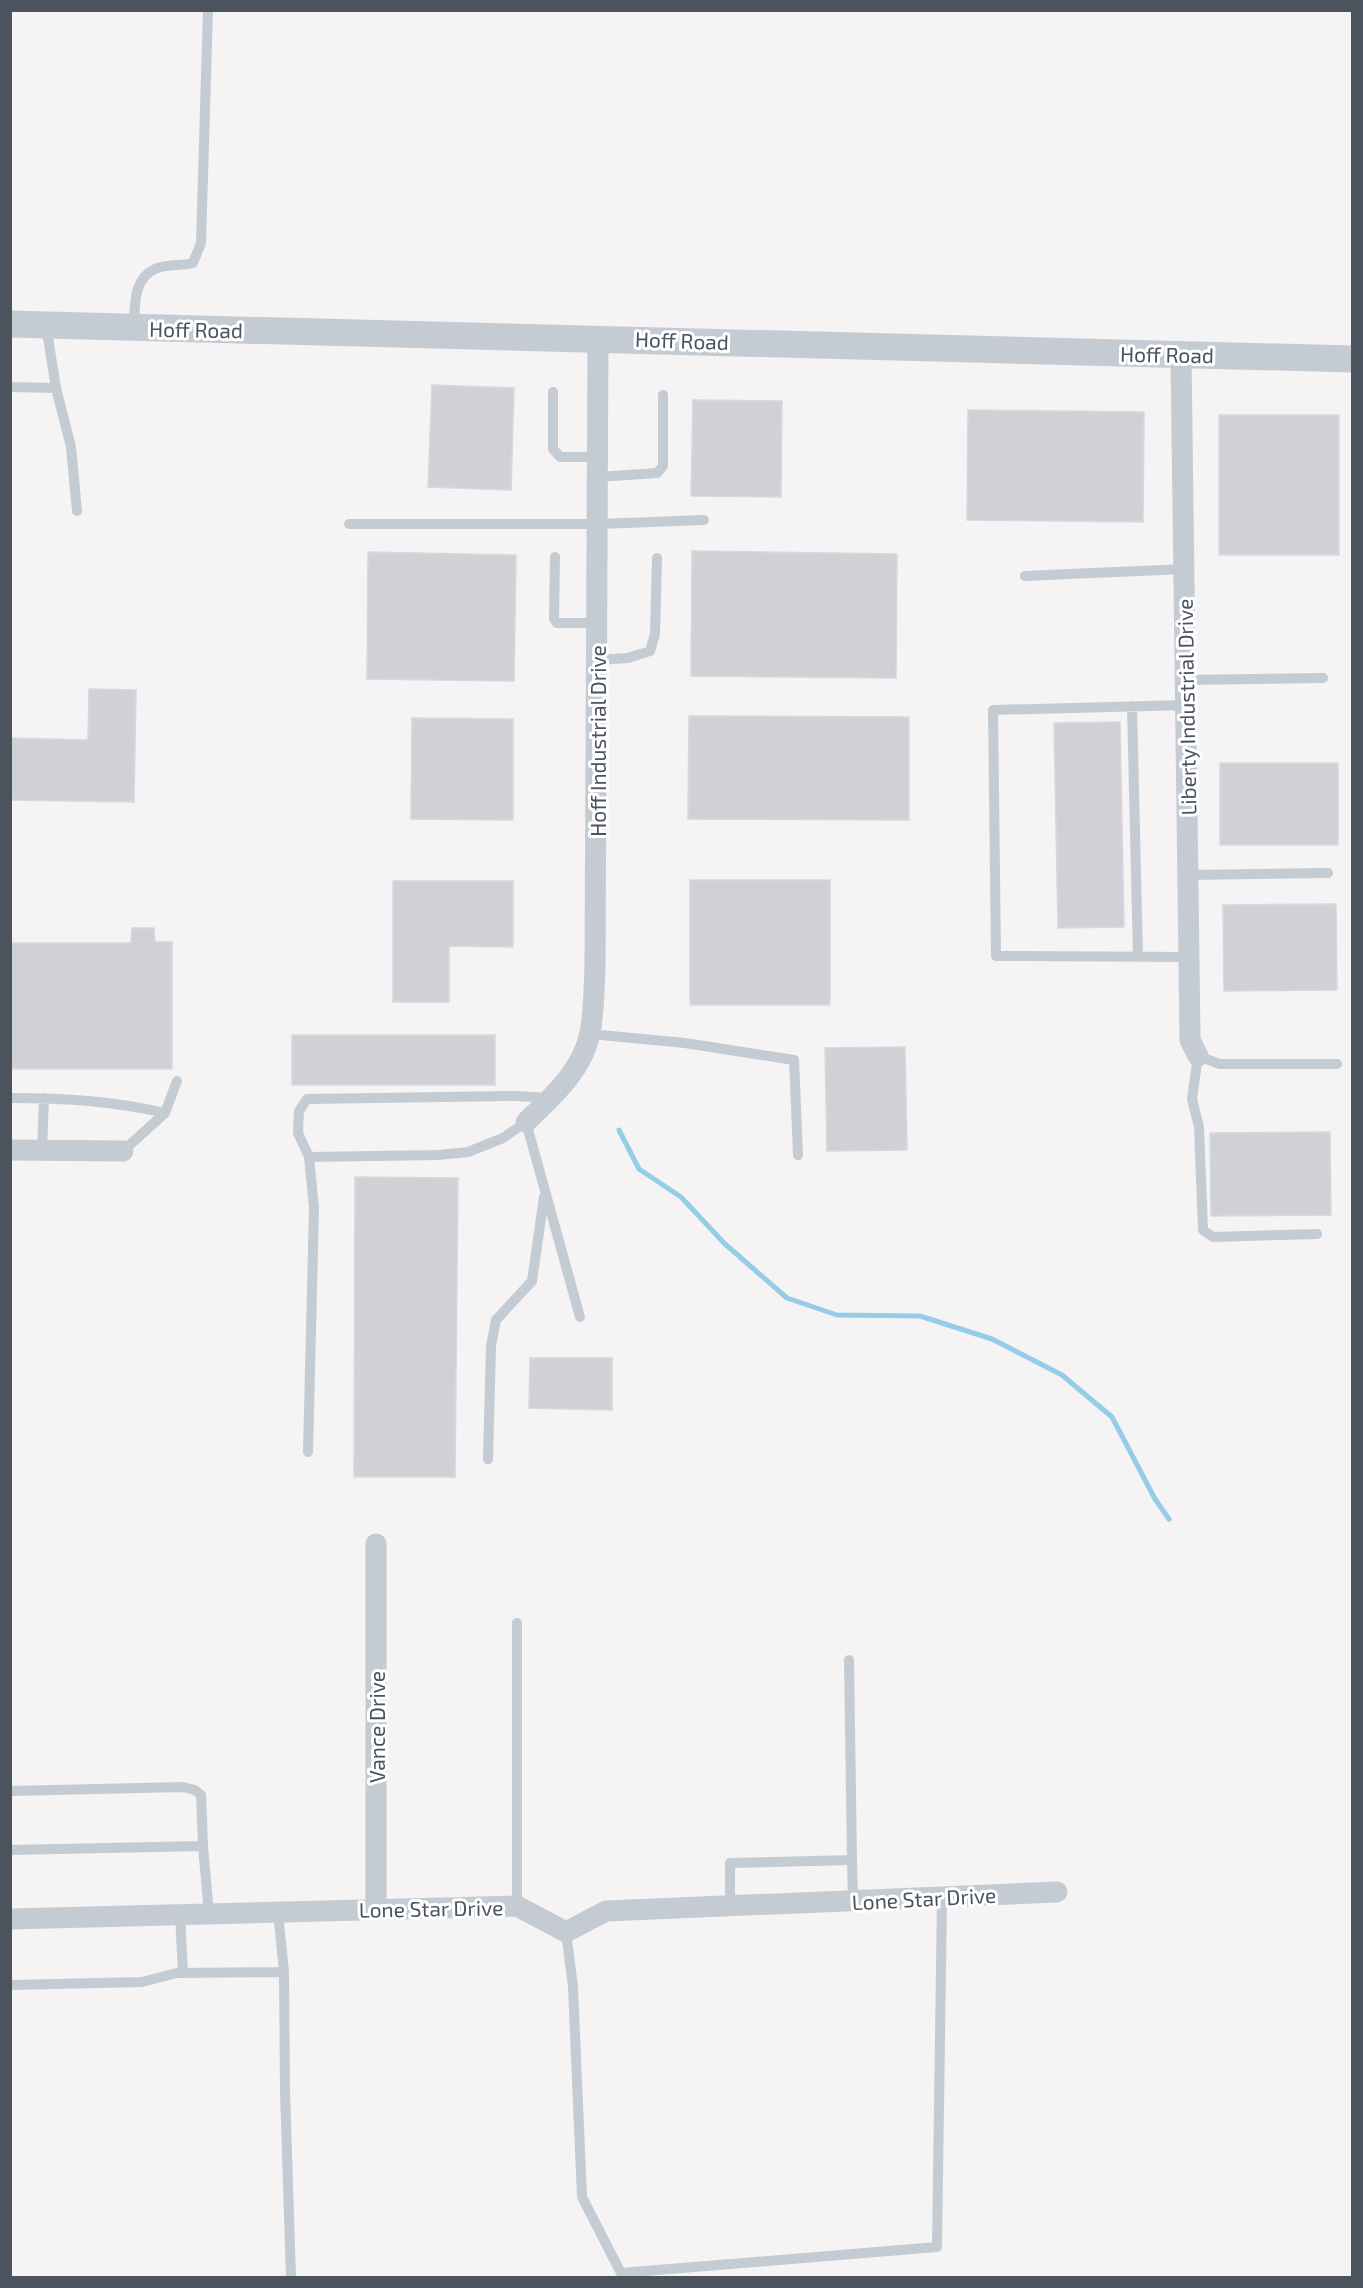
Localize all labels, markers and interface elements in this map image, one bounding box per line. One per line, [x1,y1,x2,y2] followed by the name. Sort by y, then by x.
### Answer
[149,316,243,342] street label: Hoff Road
[635,326,729,354] street label: Hoff Road
[1120,341,1214,367] street label: Hoff Road
[1172,598,1200,816] street label: Liberty Industrial Drive
[585,645,610,837] street label: Hoff Industrial Drive
[364,1671,389,1783] street label: Vance Drive
[851,1882,997,1914] street label: Lone Star Drive
[359,1894,503,1922] street label: Lone Star Drive

